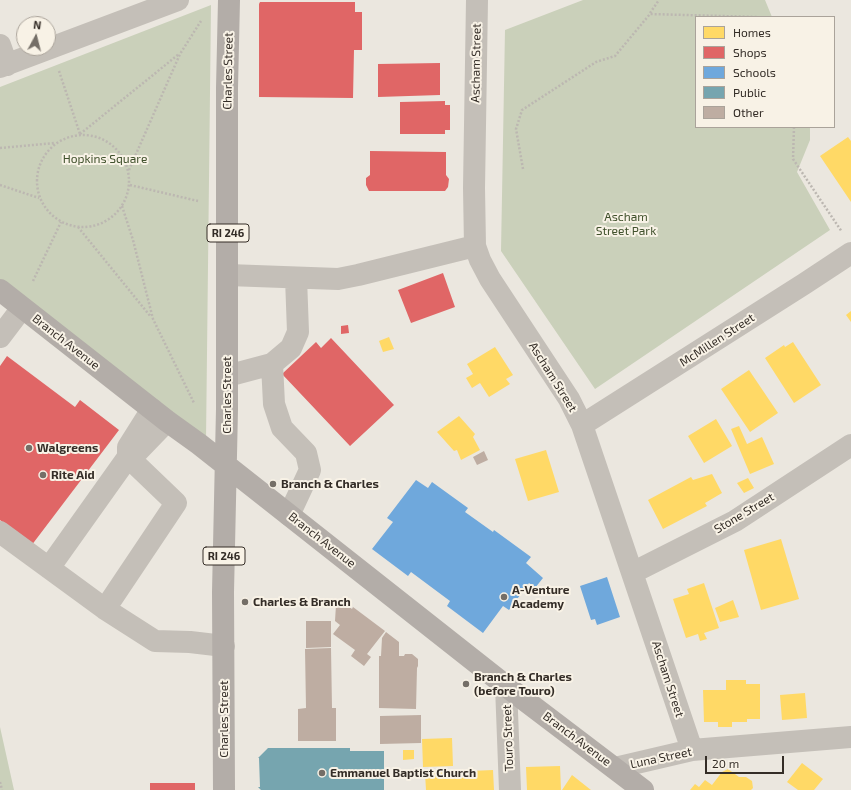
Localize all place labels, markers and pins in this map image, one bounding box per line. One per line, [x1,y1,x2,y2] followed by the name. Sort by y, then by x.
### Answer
[37,441,98,455] place label: Walgreens
[24,443,34,453] marker: Walgreens
[51,468,95,482] place label: Rite Aid
[38,470,48,480] marker: Rite Aid
[281,477,379,491] place label: Branch & Charles
[268,479,278,489] marker: Branch & Charles
[512,583,570,611] place label: A-Venture Academy
[499,592,509,602] marker: A-Venture Academy
[253,595,351,609] place label: Charles & Branch
[240,597,250,607] marker: Charles & Branch
[474,670,572,698] place label: Branch & Charles (before Touro)
[461,679,471,689] marker: Branch & Charles (before Touro)
[330,766,476,780] place label: Emmanuel Baptist Church
[317,768,327,778] marker: Emmanuel Baptist Church

